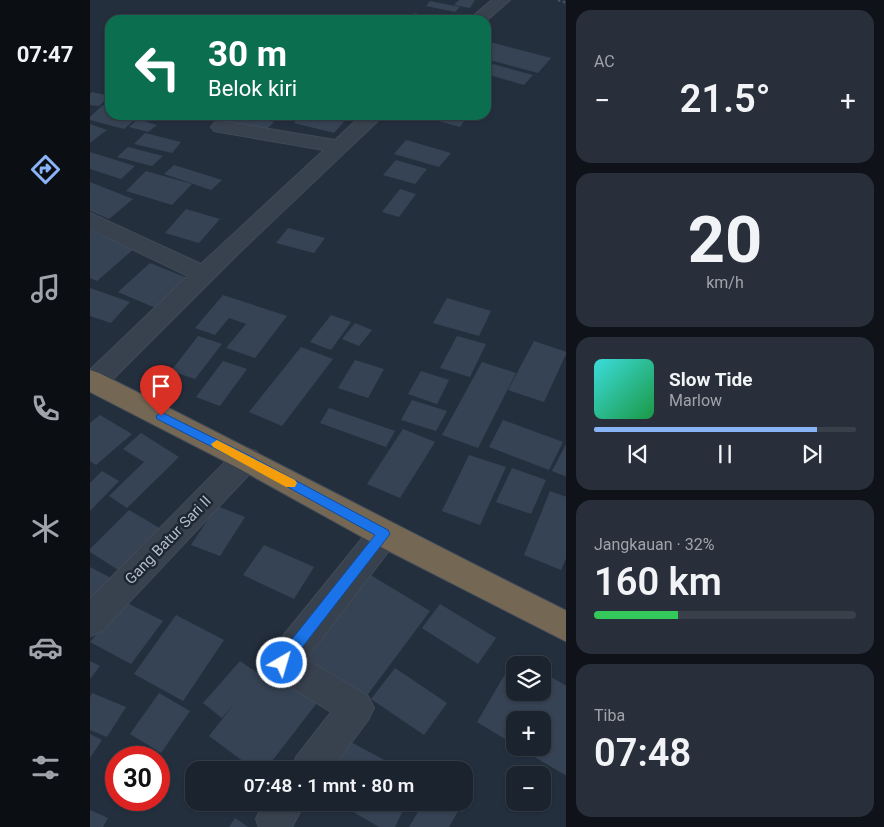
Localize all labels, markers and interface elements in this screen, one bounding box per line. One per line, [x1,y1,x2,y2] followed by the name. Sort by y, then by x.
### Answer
[208,34,287,75] text: 30 m
[125,35,190,100] icon: left
[17,42,73,67] text: 07:47
[594,52,615,71] text: AC
[208,76,297,101] text: Belok kiri
[680,77,770,121] text: 21.5°
[594,84,610,117] text: −
[840,84,856,117] text: +
[28,152,63,187] icon: directions
[688,202,762,278] text: 20
[28,271,63,306] icon: music
[706,273,744,292] text: km/h
[140,365,182,416] pin
[669,368,752,391] text: Slow Tide
[147,372,175,400] icon: arrive
[28,391,63,426] icon: phone
[669,391,722,410] text: Marlow
[624,440,652,468] icon: previous
[711,440,739,468] icon: pause
[798,440,826,468] icon: next
[121,492,215,588] street label: Gang Batur Sari II
[28,511,63,546] icon: climate
[594,535,714,554] text: Jangkauan · 32%
[594,560,722,604] text: 160 km
[28,630,63,665] icon: car
[255,636,307,688] position arrow
[506,656,551,811] map controls
[506,656,551,701] button: layers
[594,706,625,725] text: Tiba
[506,711,551,756] button: +
[594,731,691,775] text: 07:48
[105,746,170,811] speed limit sign: 30
[28,750,63,785] icon: filters
[506,766,551,811] button: −
[244,774,414,797] text: 07:48 · 1 mnt · 80 m

